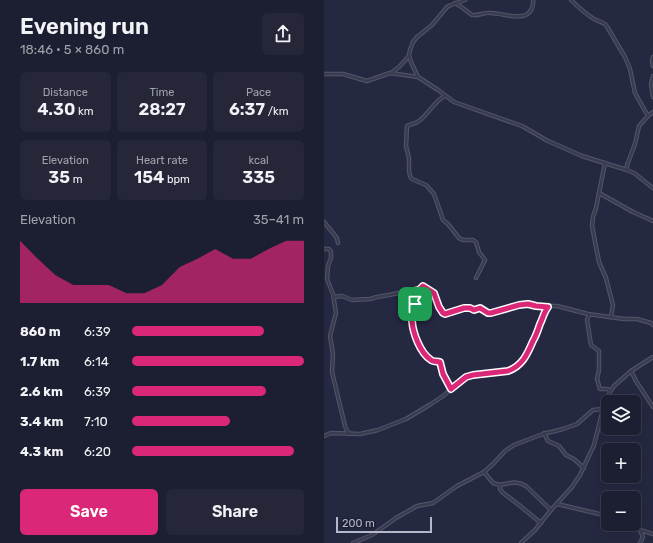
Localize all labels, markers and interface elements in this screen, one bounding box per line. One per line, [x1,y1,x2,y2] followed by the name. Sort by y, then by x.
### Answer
[20,13,149,40] text: Evening run
[262,13,304,55] button: share
[20,42,124,57] text: 18:46 · 5 × 860 m
[43,86,88,99] text: Distance
[150,86,174,99] text: Time
[246,86,271,99] text: Pace
[37,99,75,119] text: 4.30
[138,99,186,119] text: 28:27
[229,99,265,119] text: 6:37
[75,105,94,118] text: km
[265,105,288,118] text: /km
[42,154,89,167] text: Elevation
[136,154,188,167] text: Heart rate
[249,154,269,167] text: kcal
[48,167,70,187] text: 35
[134,167,164,187] text: 154
[242,167,275,187] text: 335
[70,173,82,186] text: m
[164,173,190,186] text: bpm
[20,212,76,227] text: Elevation
[253,212,304,227] text: 35–41 m
[398,287,432,321] pin
[404,293,426,315] icon: arrive
[20,324,61,339] text: 860 m
[84,324,111,339] text: 6:39
[20,354,60,369] text: 1.7 km
[84,354,109,369] text: 6:14
[20,384,63,399] text: 2.6 km
[84,384,111,399] text: 6:39
[601,395,641,531] map controls
[601,395,641,435] button: layers
[20,414,63,429] text: 3.4 km
[84,414,108,429] text: 7:10
[601,443,641,483] button: +
[20,444,63,459] text: 4.3 km
[84,444,111,459] text: 6:20
[20,489,158,535] button: Save
[166,489,304,535] button: Share
[601,491,641,531] button: −
[336,515,432,534] scale bar
[342,517,375,530] text: 200 m

